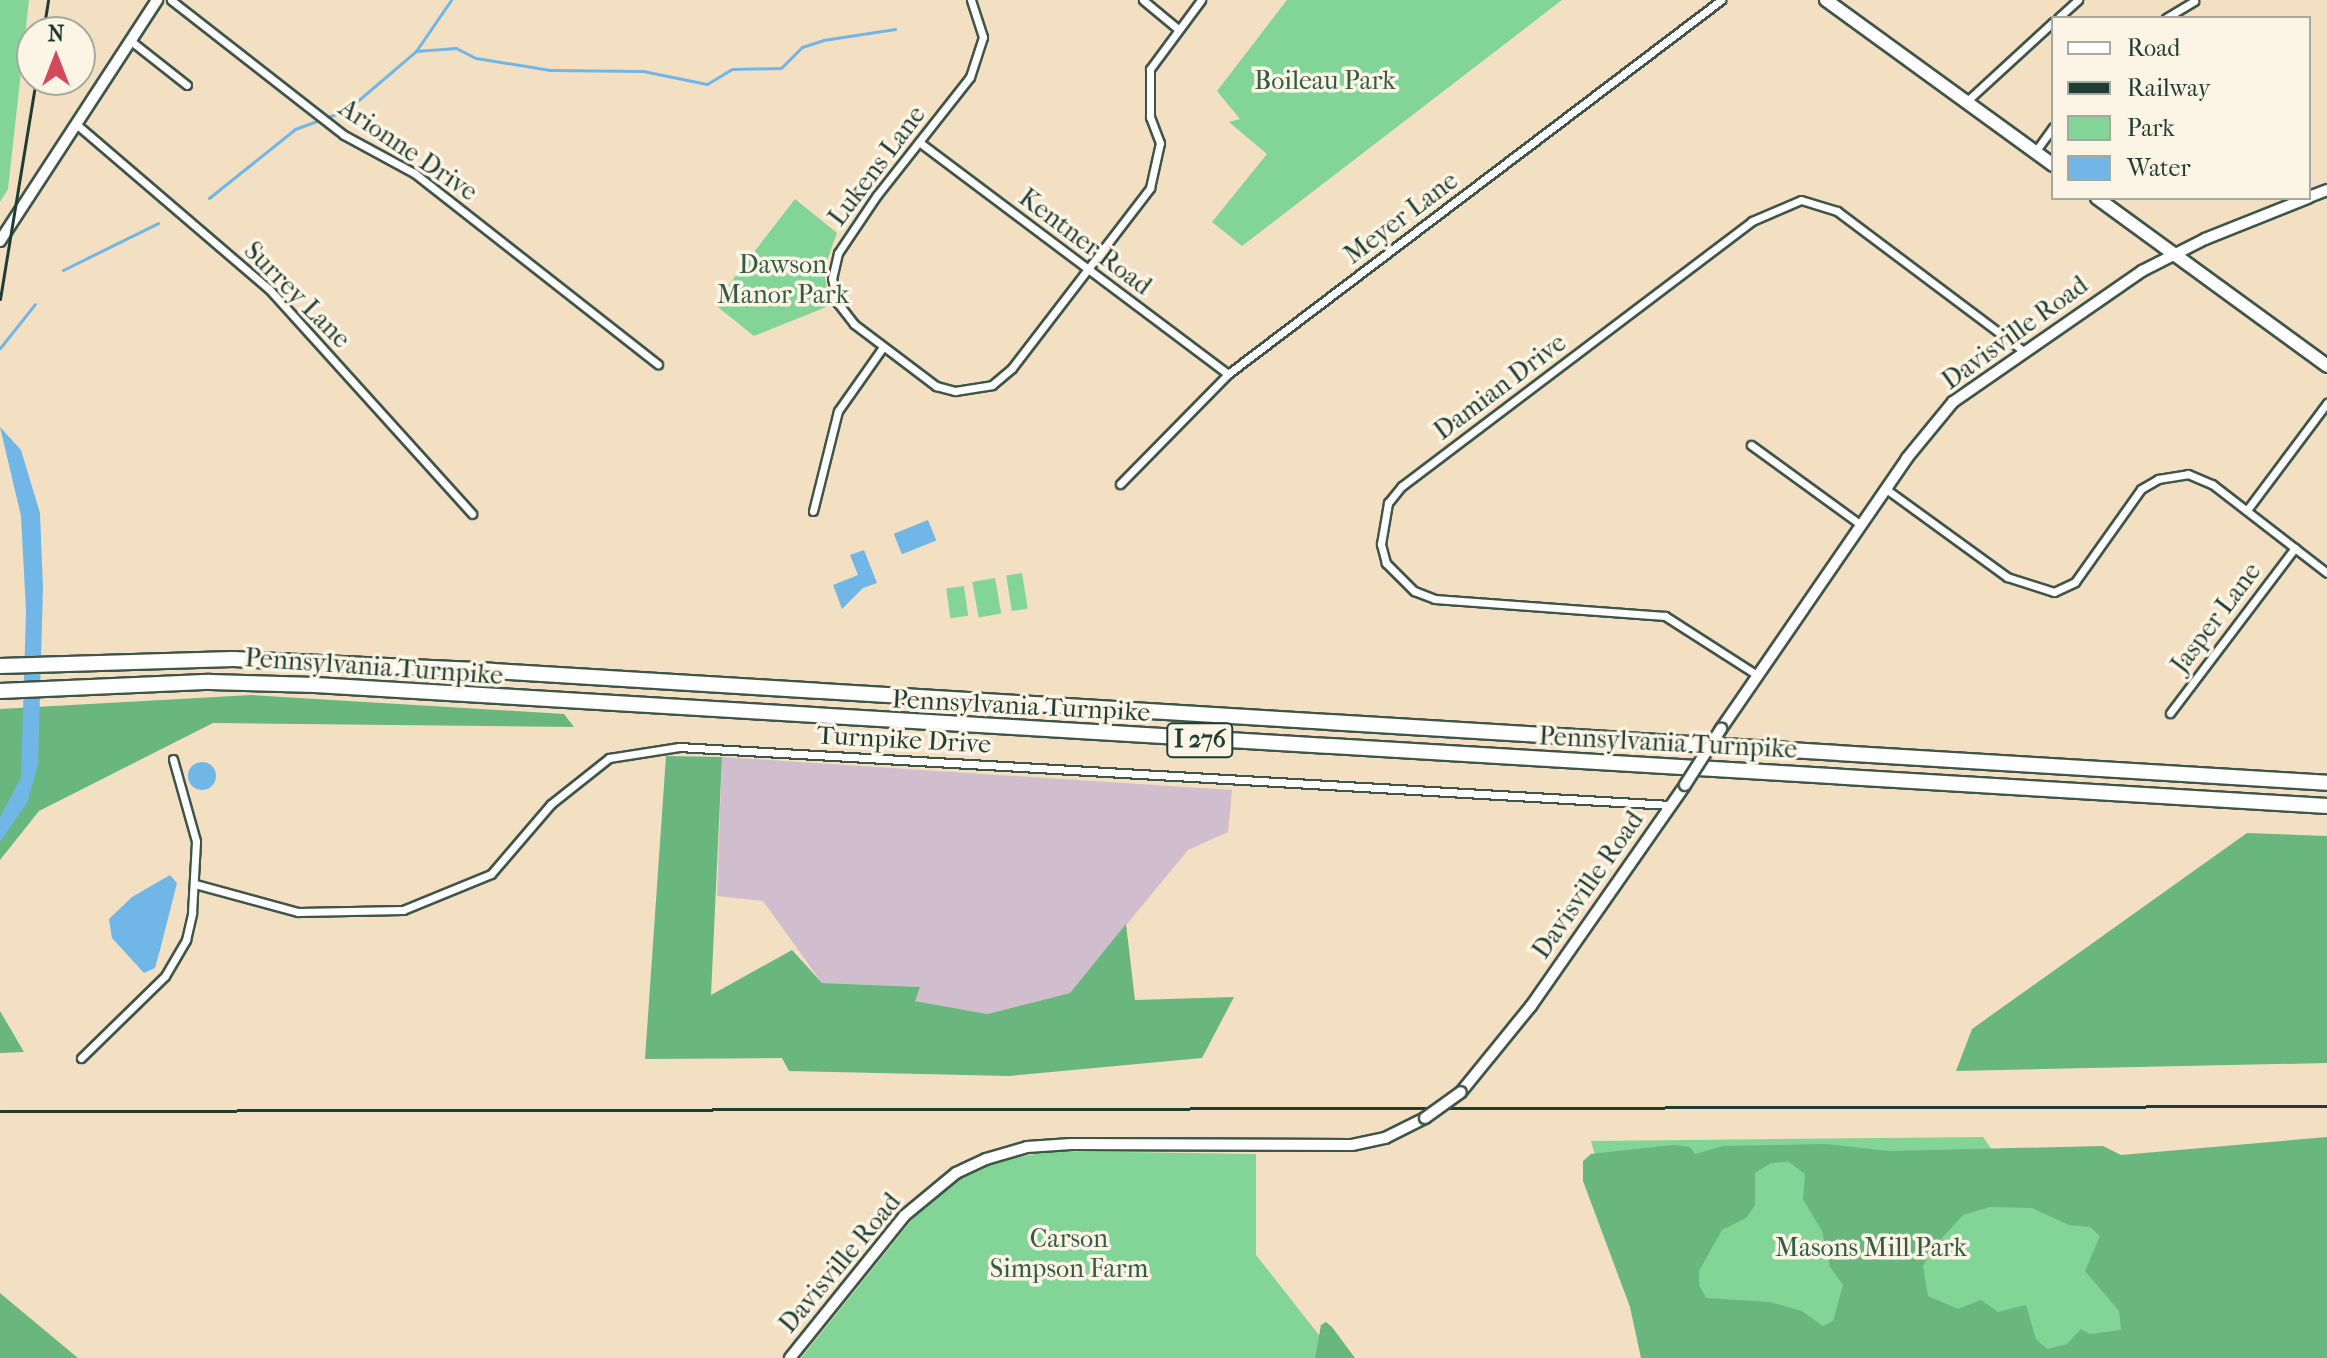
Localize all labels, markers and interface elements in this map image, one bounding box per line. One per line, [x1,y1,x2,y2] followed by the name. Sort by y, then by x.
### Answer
[16,16,96,96] north arrow
[2051,16,2311,200] legend
[48,21,64,47] text: N
[2127,34,2180,62] text: Road
[1254,65,1396,97] park label: Boileau Park
[2127,74,2210,102] text: Railway
[333,92,483,208] street label: Arionne Drive
[822,100,932,232] street label: Lukens Lane
[2127,114,2175,142] text: Park
[2127,154,2191,182] text: Water
[1338,165,1464,271] street label: Meyer Lane
[1013,182,1157,302] street label: Kentner Road
[237,235,357,355] street label: Surrey Lane
[717,249,849,310] park label: Dawson Manor Park
[1936,270,2094,396] street label: Davisville Road
[1428,327,1572,447] street label: Damian Drive
[2164,557,2268,679] street label: Jasper Lane
[244,642,504,692] street label: Pennsylvania Turnpike
[891,684,1151,728] street label: Pennsylvania Turnpike
[816,720,992,760] street label: Turnpike Drive
[1166,720,1234,760] road number: I 276
[1538,721,1798,765] street label: Pennsylvania Turnpike
[1526,805,1650,965] street label: Davisville Road
[772,1187,908,1339] street label: Davisville Road
[990,1223,1148,1284] park label: Carson Simpson Farm
[1775,1232,1967,1264] park label: Masons Mill Park

